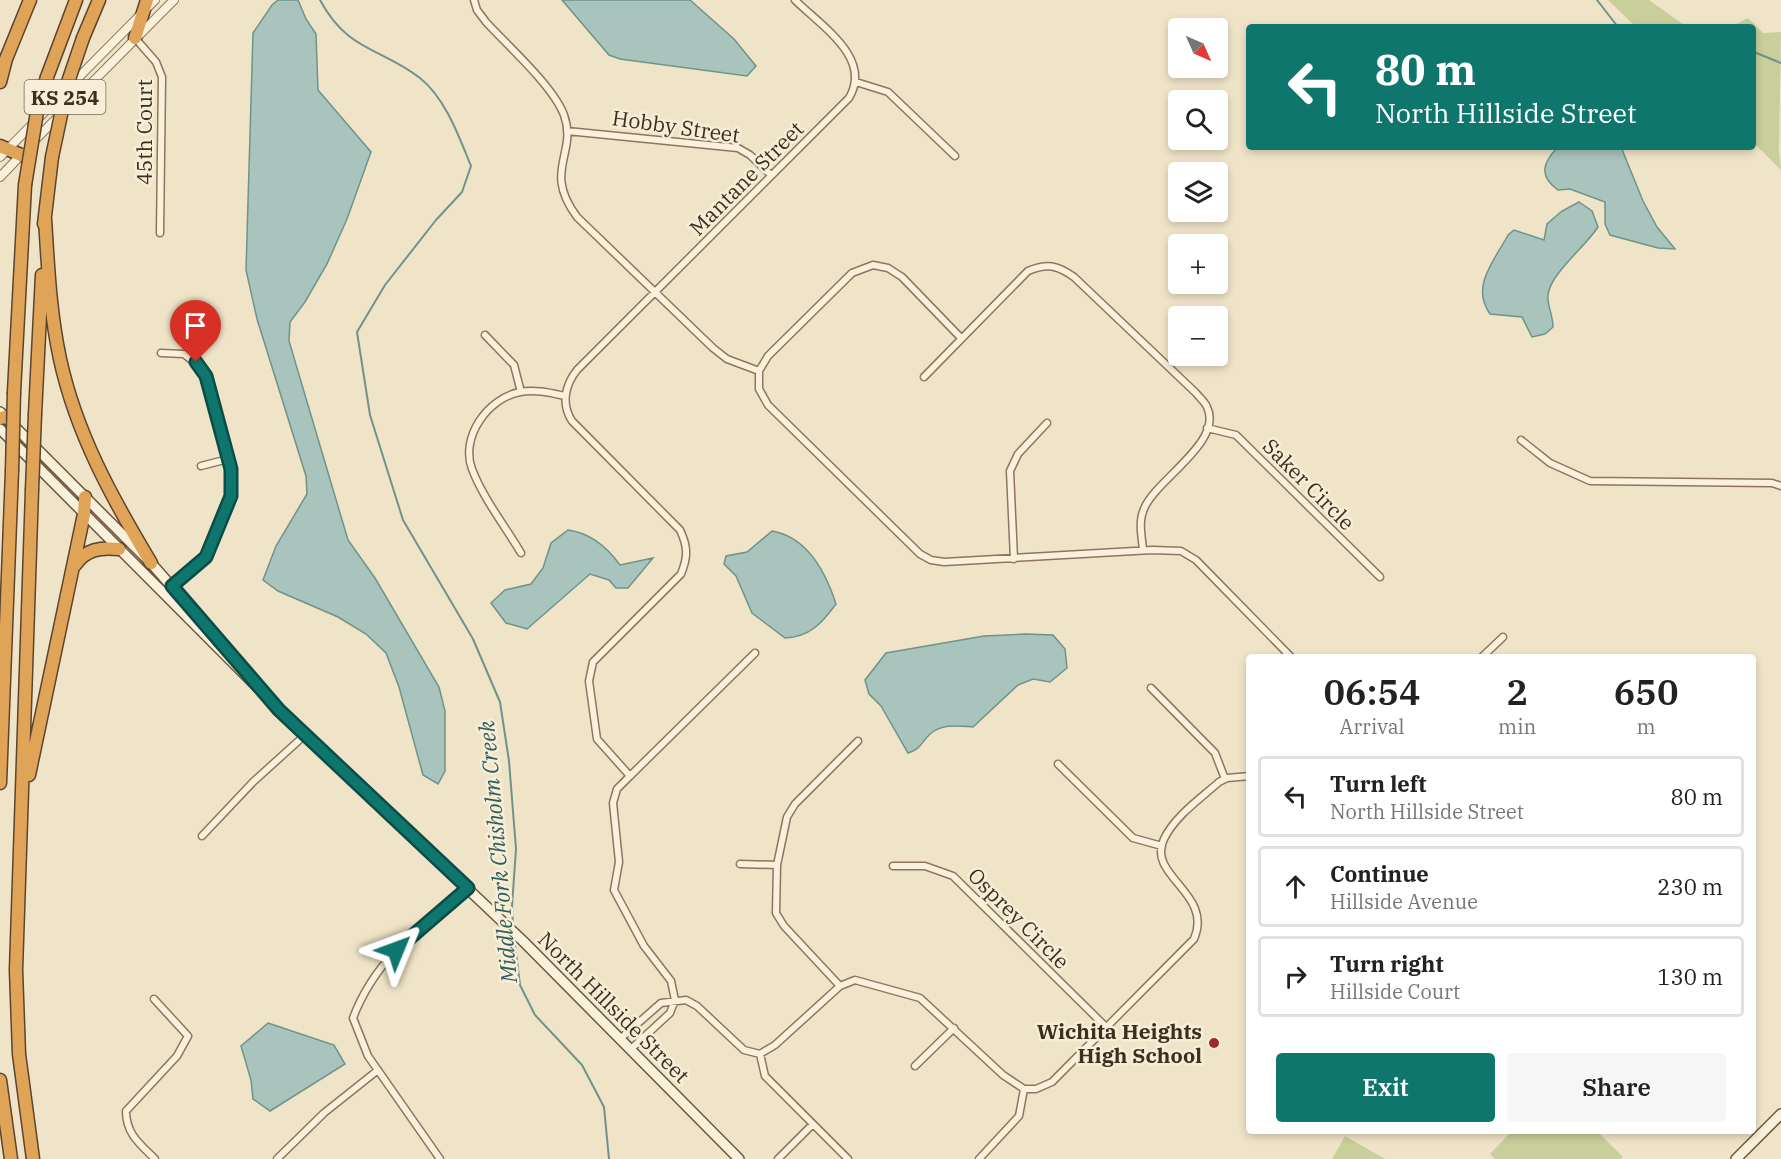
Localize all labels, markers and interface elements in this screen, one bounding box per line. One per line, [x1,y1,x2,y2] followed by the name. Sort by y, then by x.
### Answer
[1168,18,1228,78] north arrow
[1168,18,1228,366] map controls
[1375,42,1476,97] text: 80 m
[1276,48,1354,126] icon: left
[130,79,158,185] street label: 45th Court
[25,80,106,114] road number: KS 254
[1168,90,1228,150] button: search
[1375,95,1637,130] text: North Hillside Street
[610,103,742,149] street label: Hobby Street
[683,115,809,241] street label: Mantane Street
[1168,162,1228,222] button: layers
[1168,234,1228,294] button: +
[170,300,221,362] pin
[1168,306,1228,366] button: −
[179,309,212,342] icon: arrive
[1257,432,1361,536] street label: Saker Circle
[1323,668,1421,715] text: 06:54
[1506,668,1528,715] text: 2
[1614,668,1679,715] text: 650
[1339,713,1405,740] text: Arrival
[1498,713,1536,740] text: min
[1637,713,1656,740] text: m
[471,719,523,985] water label: Middle Fork Chisholm Creek
[1330,769,1426,798] text: Turn left
[1279,780,1312,813] icon: left
[1671,782,1723,811] text: 80 m
[1330,798,1524,825] text: North Hillside Street
[1330,859,1429,888] text: Continue
[962,861,1076,975] street label: Osprey Circle
[1279,870,1312,903] icon: ahead
[1657,872,1723,901] text: 230 m
[1330,888,1478,915] text: Hillside Avenue
[364,918,428,982] position arrow
[532,925,696,1089] street label: North Hillside Street
[1330,949,1444,978] text: Turn right
[1279,960,1312,993] icon: right
[1657,962,1723,991] text: 130 m
[1330,978,1460,1005] text: Hillside Court
[1037,1017,1202,1069] place label: Wichita Heights High School
[1207,1036,1221,1050] marker: Wichita Heights High School
[1276,1053,1495,1122] button: Exit
[1507,1053,1726,1122] button: Share

